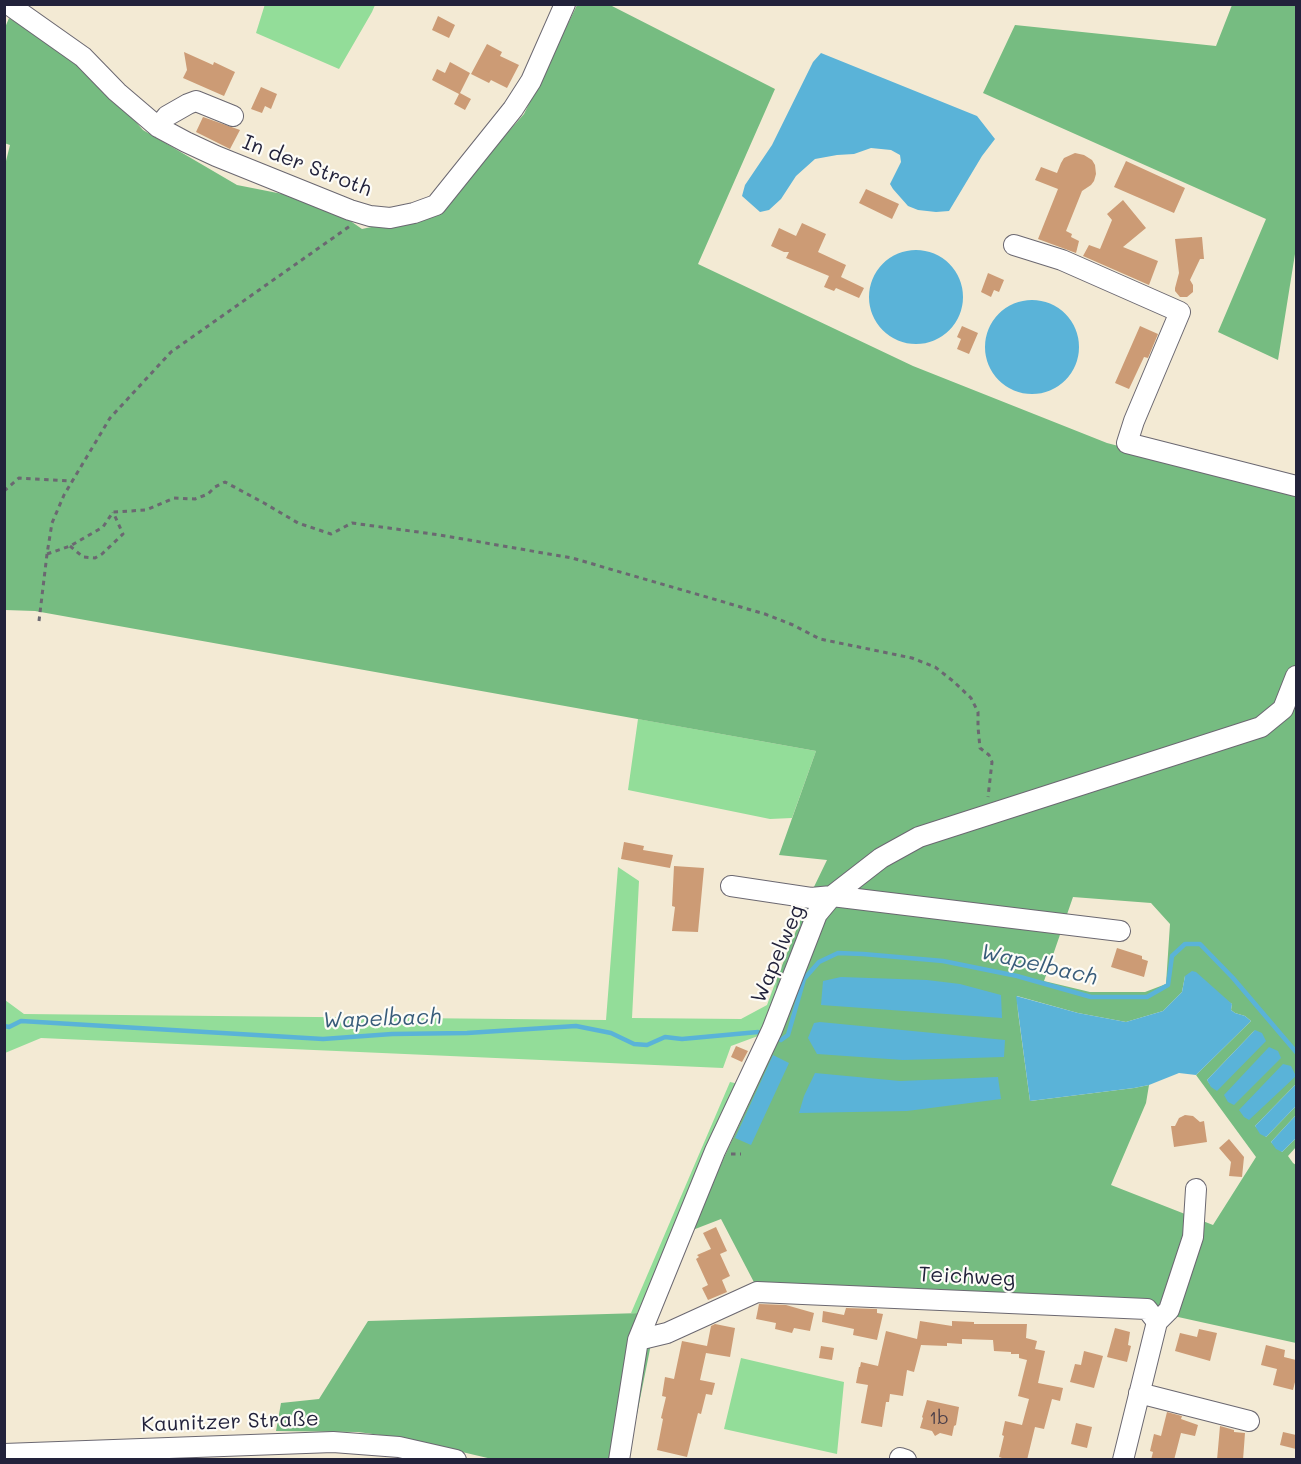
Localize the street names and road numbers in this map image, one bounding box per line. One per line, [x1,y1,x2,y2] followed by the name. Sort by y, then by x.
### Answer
[239,130,375,202] street label: In der Stroth
[746,901,810,1007] street label: Wapelweg
[918,1262,1016,1292] street label: Teichweg
[141,1406,319,1438] street label: Kaunitzer Straße

